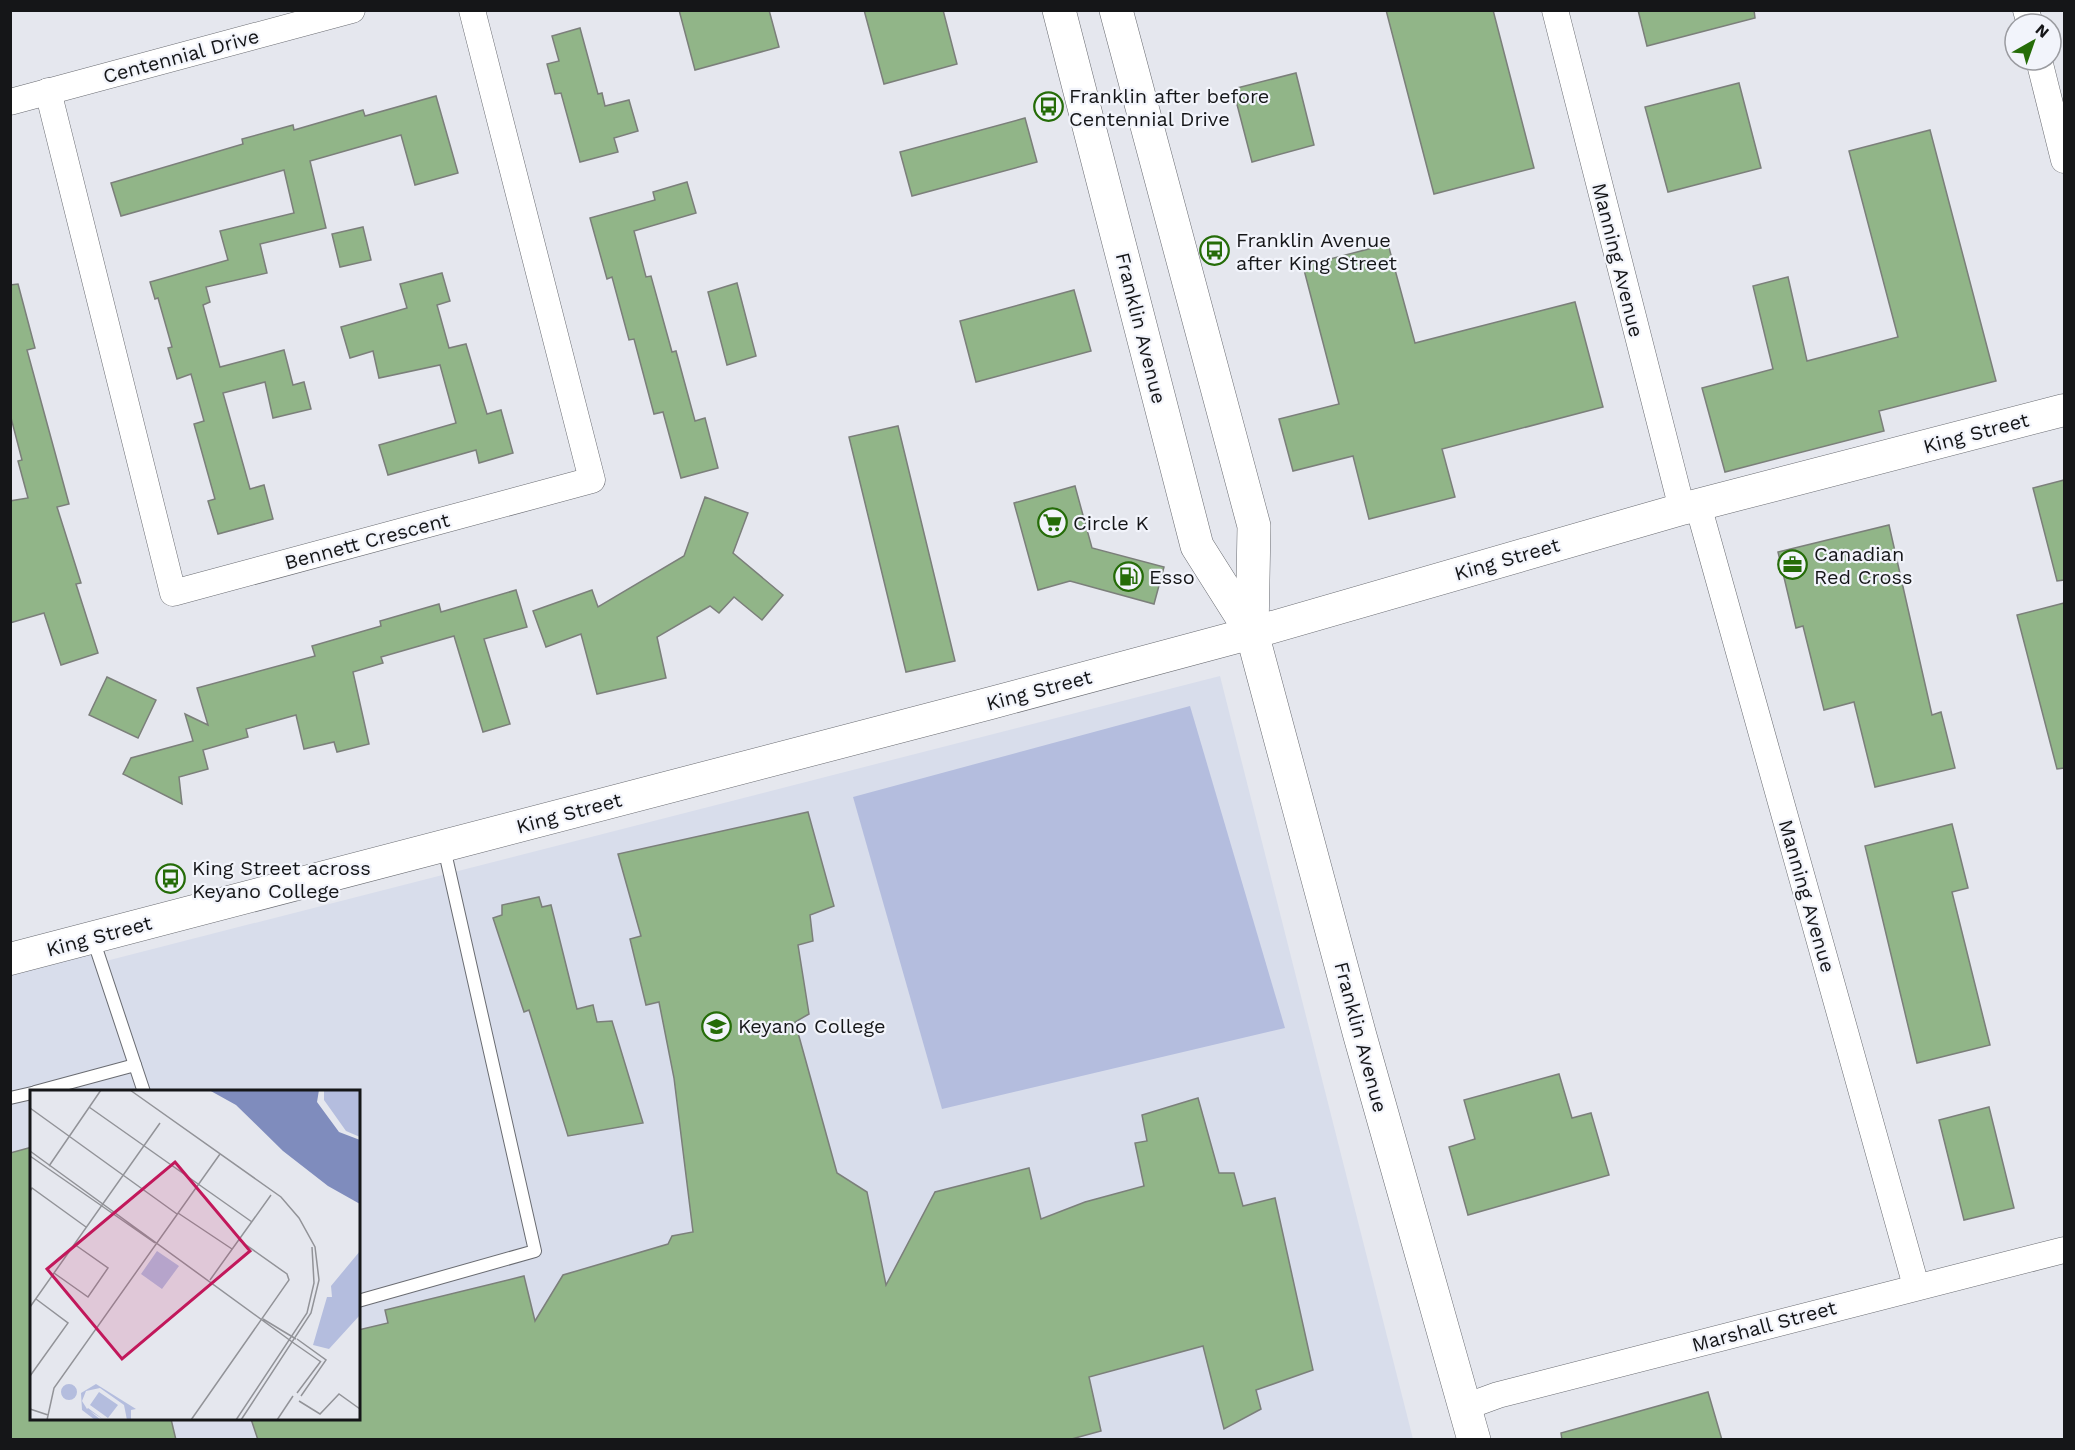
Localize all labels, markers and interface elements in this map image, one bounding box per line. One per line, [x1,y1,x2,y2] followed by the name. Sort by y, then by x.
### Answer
[2003,12,2063,72] north arrow
[2032,20,2053,42] text: N
[100,24,262,88] street label: Centennial Drive
[1069,84,1269,131] place label: Franklin after before Centennial Drive
[1032,91,1064,123] bus stop icon: Franklin after before Centennial Drive
[1587,180,1649,340] street label: Manning Avenue
[1236,228,1398,275] place label: Franklin Avenue after King Street
[1199,235,1231,267] bus stop icon: Franklin Avenue after King Street
[1111,250,1171,406] street label: Franklin Avenue
[1921,407,2032,459] street label: King Street
[282,507,453,575] street label: Bennett Crescent
[1036,507,1068,539] supermarket icon: Circle K
[1073,511,1149,535] place label: Circle K
[1452,532,1563,585] street label: King Street
[1814,542,1913,589] place label: Canadian Red Cross
[1777,549,1809,581] office icon: Canadian Red Cross
[1112,561,1144,593] fuel station icon: Esso
[1149,565,1195,589] place label: Esso
[984,664,1095,716] street label: King Street
[514,787,625,839] street label: King Street
[1774,817,1840,975] street label: Manning Avenue
[192,856,371,903] place label: King Street across Keyano College
[155,863,187,895] bus stop icon: King Street across Keyano College
[44,910,155,962] street label: King Street
[1329,959,1393,1115] street label: Franklin Avenue
[701,1010,733,1042] school or university icon: Keyano College
[738,1014,886,1038] place label: Keyano College
[30,1090,360,1420] inset map
[1689,1295,1840,1357] street label: Marshall Street

